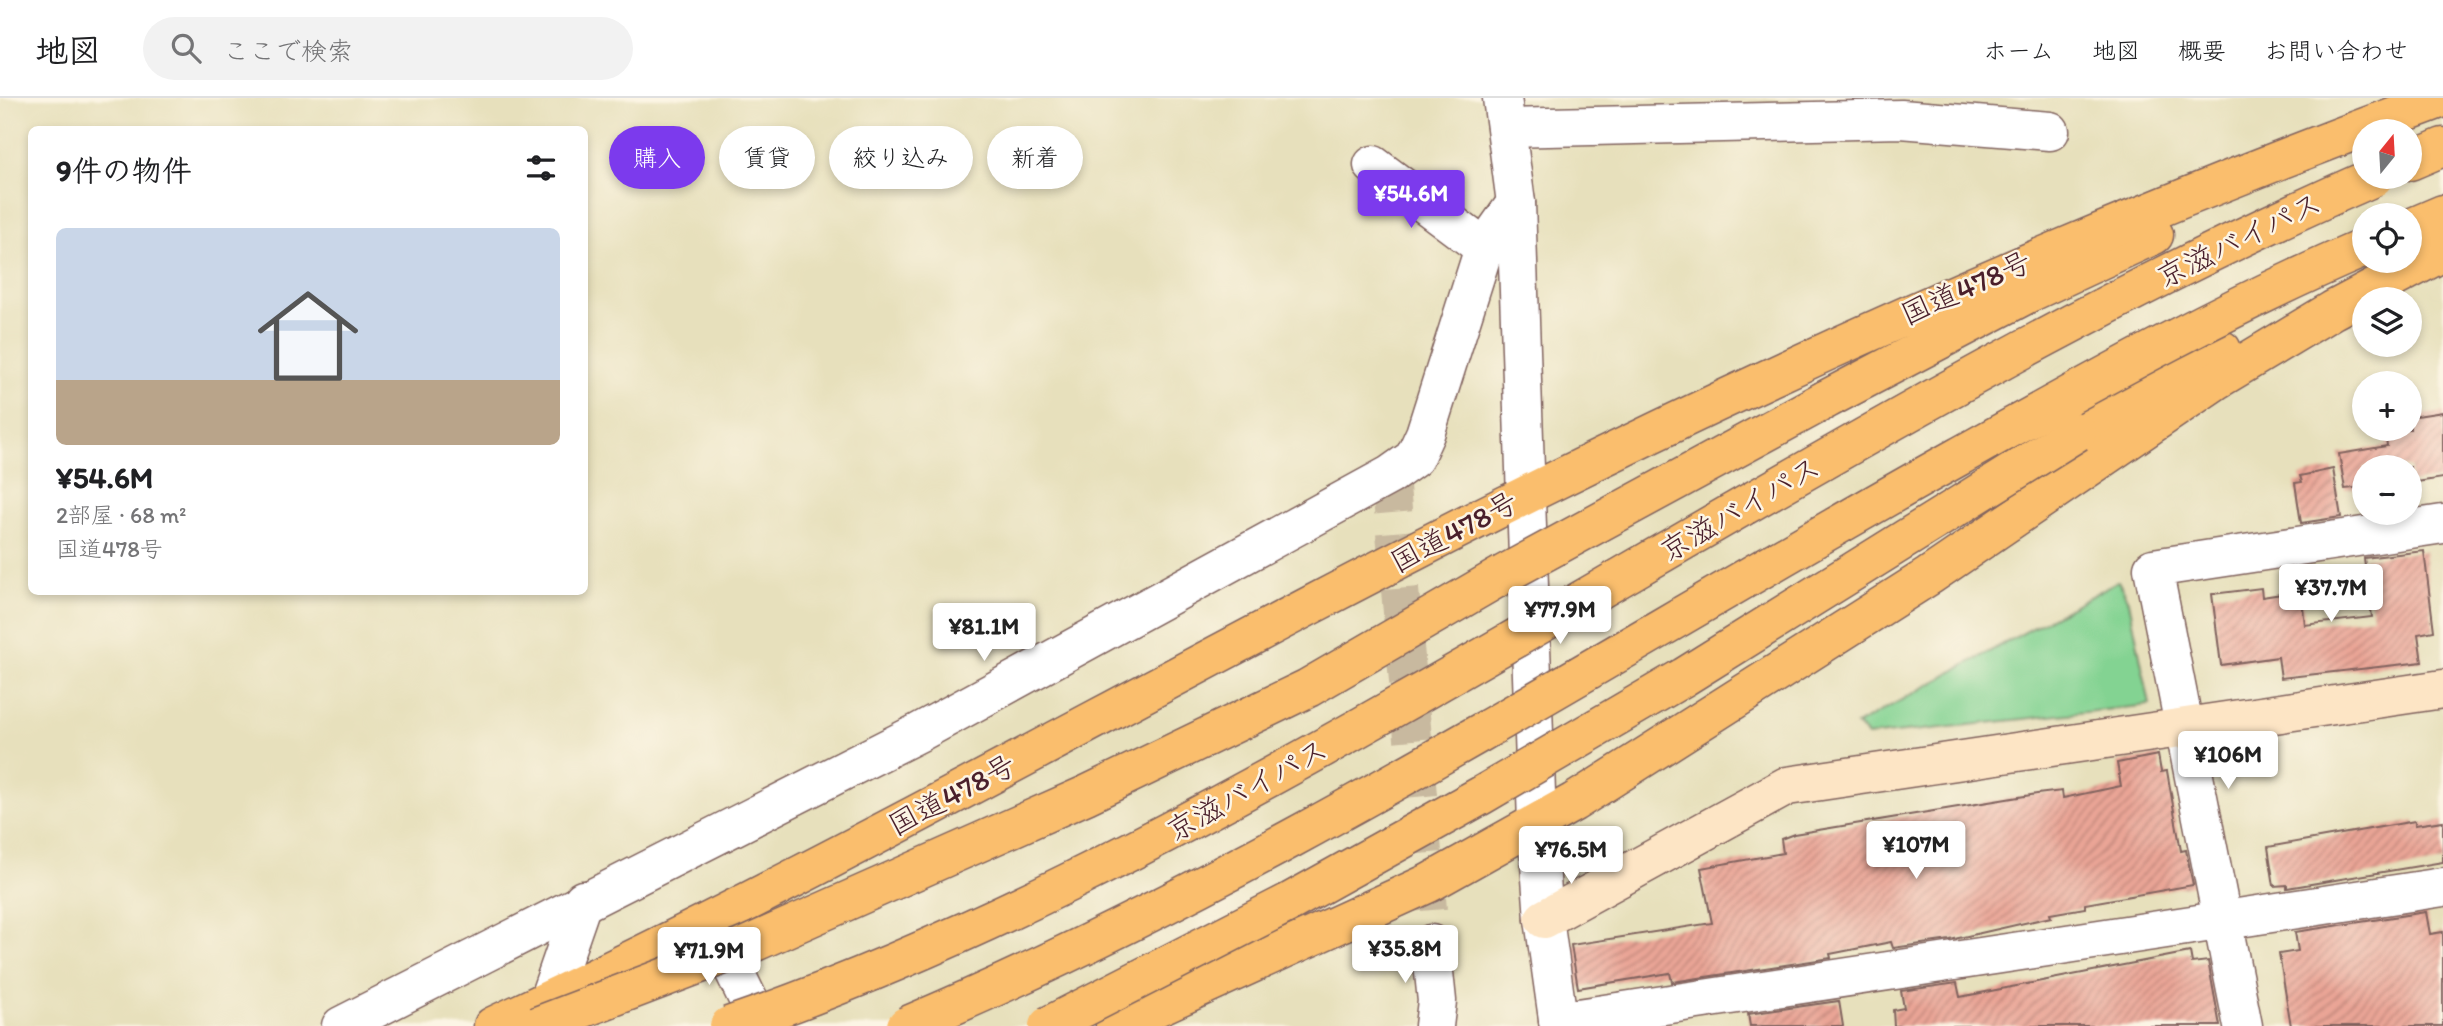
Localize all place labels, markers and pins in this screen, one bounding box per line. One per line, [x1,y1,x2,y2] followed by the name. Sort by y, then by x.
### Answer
[1354,170,1468,230] pin: ¥54.6M
[2274,564,2388,624] pin: ¥37.7M
[1503,587,1617,646] pin: ¥77.9M
[927,603,1041,663] pin: ¥81.1M
[2179,732,2277,791] pin: ¥106M
[1867,822,1965,881] pin: ¥107M
[1514,826,1628,886] pin: ¥76.5M
[1348,926,1462,985] pin: ¥35.8M
[652,928,766,987] pin: ¥71.9M

